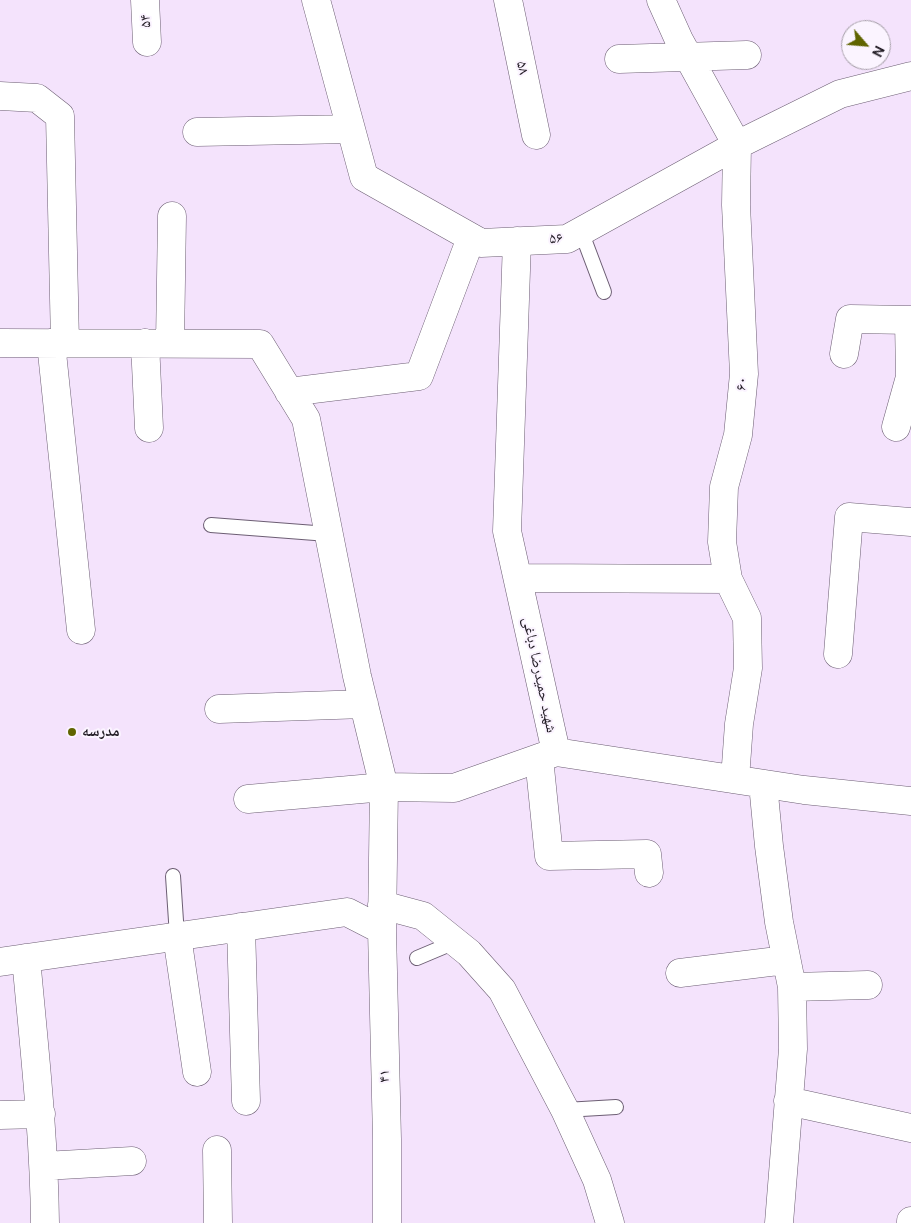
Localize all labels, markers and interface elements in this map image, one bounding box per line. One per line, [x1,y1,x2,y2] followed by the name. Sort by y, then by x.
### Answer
[137,14,155,28] street label: ۵۴
[841,20,891,70] north arrow
[868,43,889,60] text: N
[512,60,532,76] street label: ۵۸
[548,229,564,249] street label: ۵۶
[733,377,751,391] street label: ۶۰
[518,616,560,734] street label: شهید حمیدرضا دباغی
[82,723,120,741] place label: مدرسه
[66,726,78,738] marker: مدرسه
[376,1069,394,1083] street label: ۴۱

